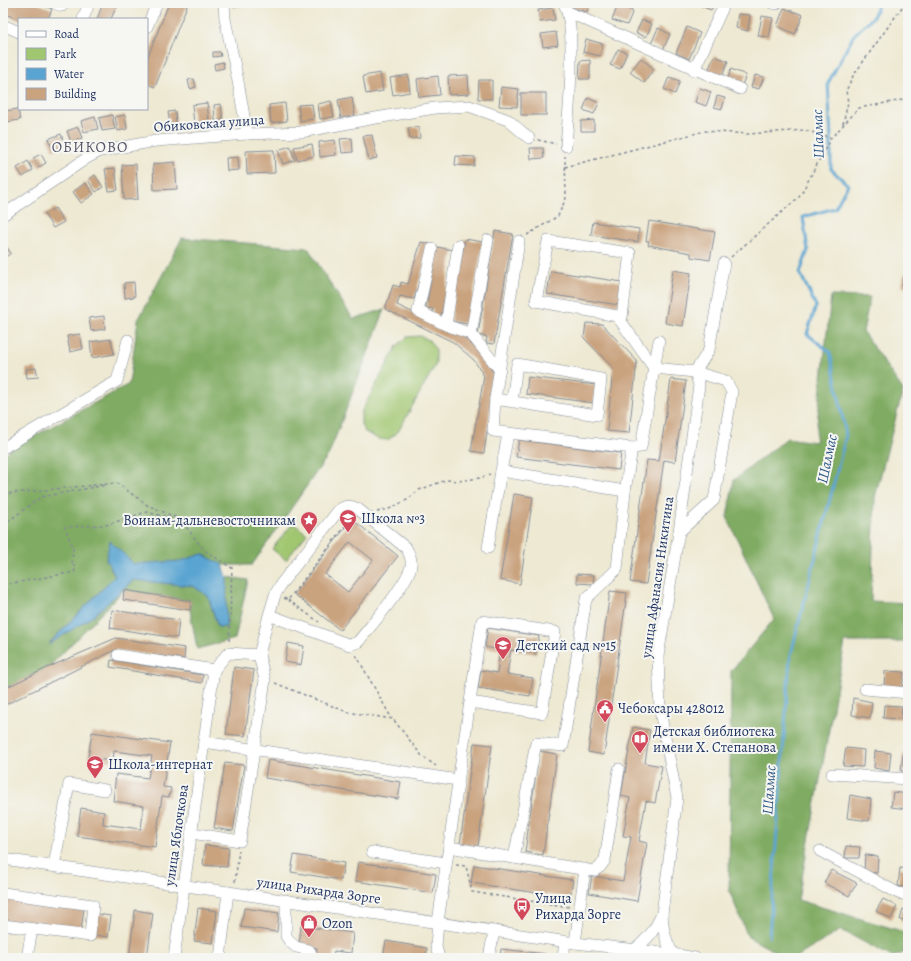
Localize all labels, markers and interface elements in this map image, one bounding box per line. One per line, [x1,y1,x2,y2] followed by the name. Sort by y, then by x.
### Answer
[18,18,148,110] legend
[54,26,80,42] text: Road
[54,46,77,62] text: Park
[53,66,84,82] text: Water
[54,86,96,102] text: Building
[807,108,829,159] water label: Шалмас
[153,110,265,137] street label: Обиковская улица
[52,137,128,157] district label: ОБИКОВО
[812,432,842,485] water label: Шалмас
[637,495,678,660] street label: улица Афанасия Никитина
[338,508,358,533] school or university icon: Школа №3
[361,509,425,528] place label: Школа №3
[299,510,319,535] place icon: Воинам-дальневосточникам
[123,511,296,530] place label: Воинам-дальневосточникам
[493,635,513,660] school or university icon: Детский сад №15
[516,636,616,655] place label: Детский сад №15
[595,698,615,723] public building icon: Чебоксары 428012
[618,699,725,718] place label: Чебоксары 428012
[653,722,777,757] place label: Детская библиотека имени Х. Степанова
[630,729,650,754] library icon: Детская библиотека имени Х. Степанова
[85,754,105,779] school or university icon: Школа-интернат
[108,755,213,774] place label: Школа-интернат
[757,764,781,815] water label: Шалмас
[160,783,193,888] street label: улица Яблочкова
[255,872,382,909] street label: улица Рихарда Зорге
[535,889,621,924] place label: Улица Рихарда Зорге
[512,896,532,921] bus stop icon: Улица Рихарда Зорге
[299,913,319,938] shop icon: Ozon
[322,914,353,933] place label: Ozon

